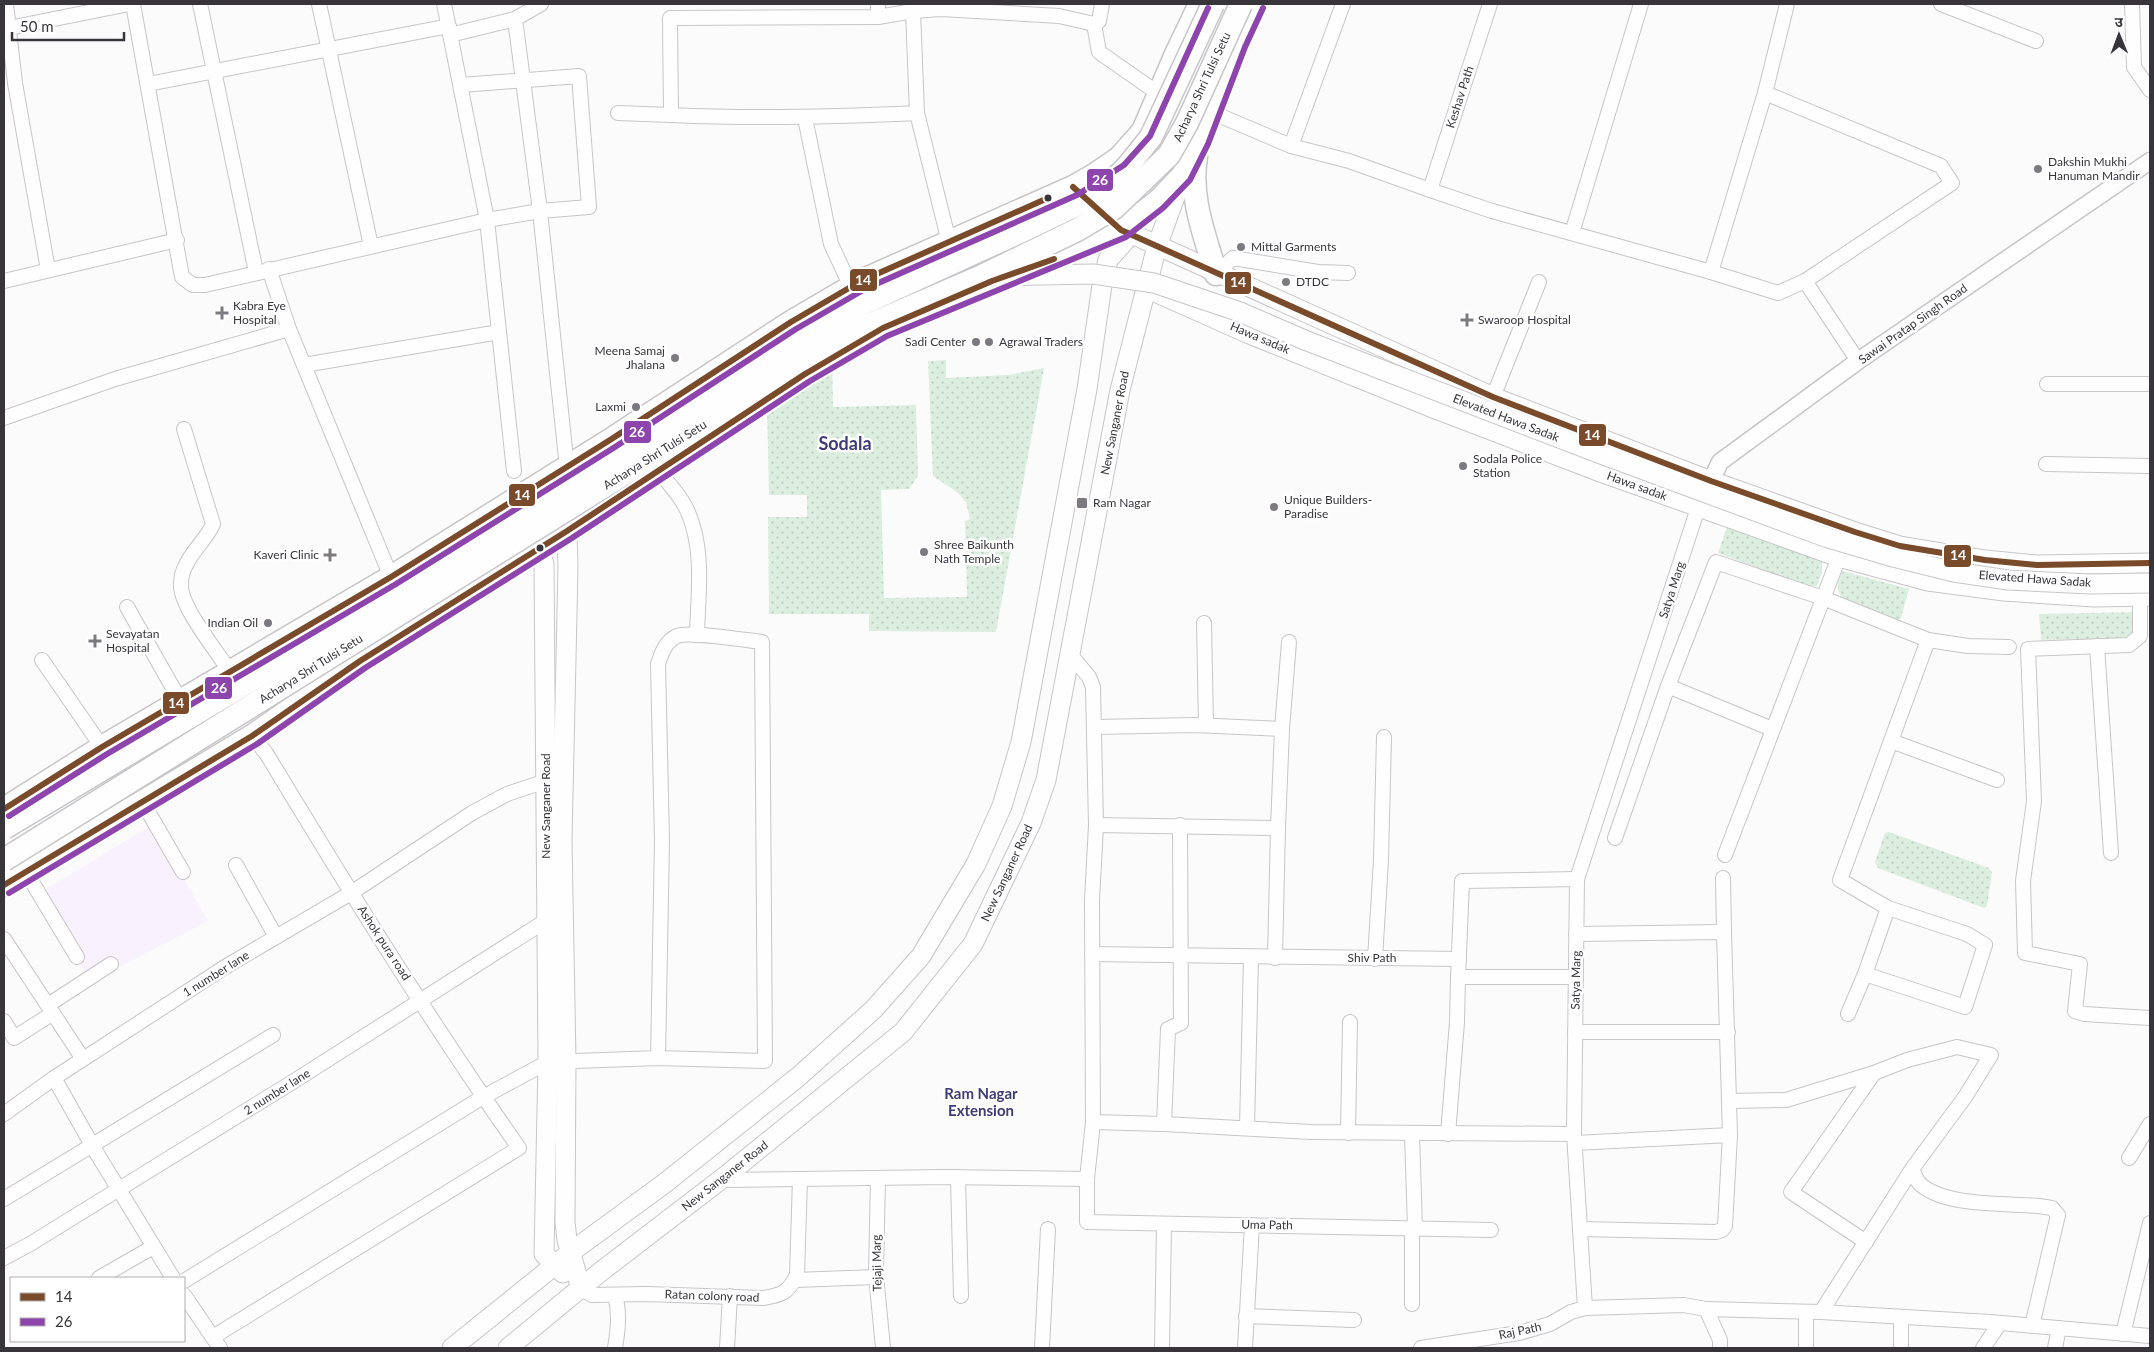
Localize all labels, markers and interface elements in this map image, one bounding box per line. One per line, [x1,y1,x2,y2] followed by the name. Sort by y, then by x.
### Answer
[12,10,125,42] scale bar
[2094,10,2144,60] north arrow
[2115,13,2124,30] text: उ
[20,17,54,35] text: 50 m
[1170,30,1234,144] street label: Acharya Shri Tulsi Setu
[1442,64,1477,130] street label: Keshav Path
[2048,154,2140,183] place label: Dakshin Mukhi Hanuman Mandir
[2032,163,2044,175] marker: Dakshin Mukhi Hanuman Mandir
[1086,168,1114,192] line badge: 26
[1092,171,1108,188] text: 26
[1043,193,1053,203] unlabelled marker
[1251,239,1336,254] place label: Mittal Garments
[1235,241,1247,253] marker: Mittal Garments
[849,268,878,292] line badge: 14
[855,271,871,288] text: 14
[1224,271,1252,295] line badge: 14
[1230,273,1246,290] text: 14
[1296,274,1329,289] place label: DTDC
[1280,276,1292,288] marker: DTDC
[1855,280,1970,367] street label: Sawai Pratap Singh Road
[233,298,286,327] place label: Kabra Eye Hospital
[215,306,229,320] marker: Kabra Eye Hospital
[1478,312,1571,327] place label: Swaroop Hospital
[1460,313,1474,327] marker: Swaroop Hospital
[1228,318,1293,357] street label: Hawa sadak
[905,334,967,349] place label: Sadi Center
[999,334,1083,349] place label: Agrawal Traders
[970,336,982,348] marker: Sadi Center
[983,336,995,348] marker: Agrawal Traders
[595,343,665,372] place label: Meena Samaj Jhalana
[669,352,681,364] marker: Meena Samaj Jhalana
[1097,370,1132,476] street label: New Sanganer Road
[1451,390,1562,445] street label: Elevated Hawa Sadak
[595,399,626,414] place label: Laxmi
[630,401,642,413] marker: Laxmi
[600,417,709,493] street label: Acharya Shri Tulsi Setu
[623,420,652,444] line badge: 26
[629,423,645,440] text: 26
[1578,423,1607,447] line badge: 14
[1584,426,1600,443] text: 14
[818,432,872,454] district label: Sodala
[1473,451,1542,480] place label: Sodala Police Station
[1457,460,1469,472] marker: Sodala Police Station
[1605,468,1670,504] street label: Hawa sadak
[508,483,536,507] line badge: 14
[514,486,530,503] text: 14
[1284,492,1372,521] place label: Unique Builders- Paradise
[1093,495,1151,510] place label: Ram Nagar
[1075,496,1089,510] marker: Ram Nagar
[1268,501,1280,513] marker: Unique Builders- Paradise
[934,537,1014,566] place label: Shree Baikunth Nath Temple
[535,543,545,553] unlabelled marker
[1943,544,1972,568] line badge: 14
[918,546,930,558] marker: Shree Baikunth Nath Temple
[1950,546,1966,563] text: 14
[254,547,319,562] place label: Kaveri Clinic
[323,548,337,562] marker: Kaveri Clinic
[1655,559,1688,620] street label: Satya Marg
[1978,567,2093,590] street label: Elevated Hawa Sadak
[207,615,258,630] place label: Indian Oil
[262,617,274,629] marker: Indian Oil
[106,626,159,655] place label: Sevayatan Hospital
[256,631,365,707] street label: Acharya Shri Tulsi Setu
[88,634,102,648] marker: Sevayatan Hospital
[204,676,233,700] line badge: 26
[211,679,227,696] text: 26
[162,691,190,715] line badge: 14
[168,694,184,711] text: 14
[538,753,553,859] street label: New Sanganer Road
[977,822,1036,924] street label: New Sanganer Road
[355,902,414,983] street label: Ashok pura road
[180,947,252,1000] street label: 1 number lane
[1348,950,1396,965] street label: Shiv Path
[1567,950,1584,1010] street label: Satya Marg
[241,1065,313,1118] street label: 2 number lane
[944,1084,1018,1119] district label: Ram Nagar Extension
[678,1137,771,1214] street label: New Sanganer Road
[1241,1217,1293,1232] street label: Uma Path
[869,1234,884,1292] street label: Tejaji Marg
[10,1277,185,1342] legend
[665,1286,760,1305] street label: Ratan colony road
[55,1287,73,1305] text: 14
[55,1312,73,1330] text: 26
[1497,1319,1543,1342] street label: Raj Path

